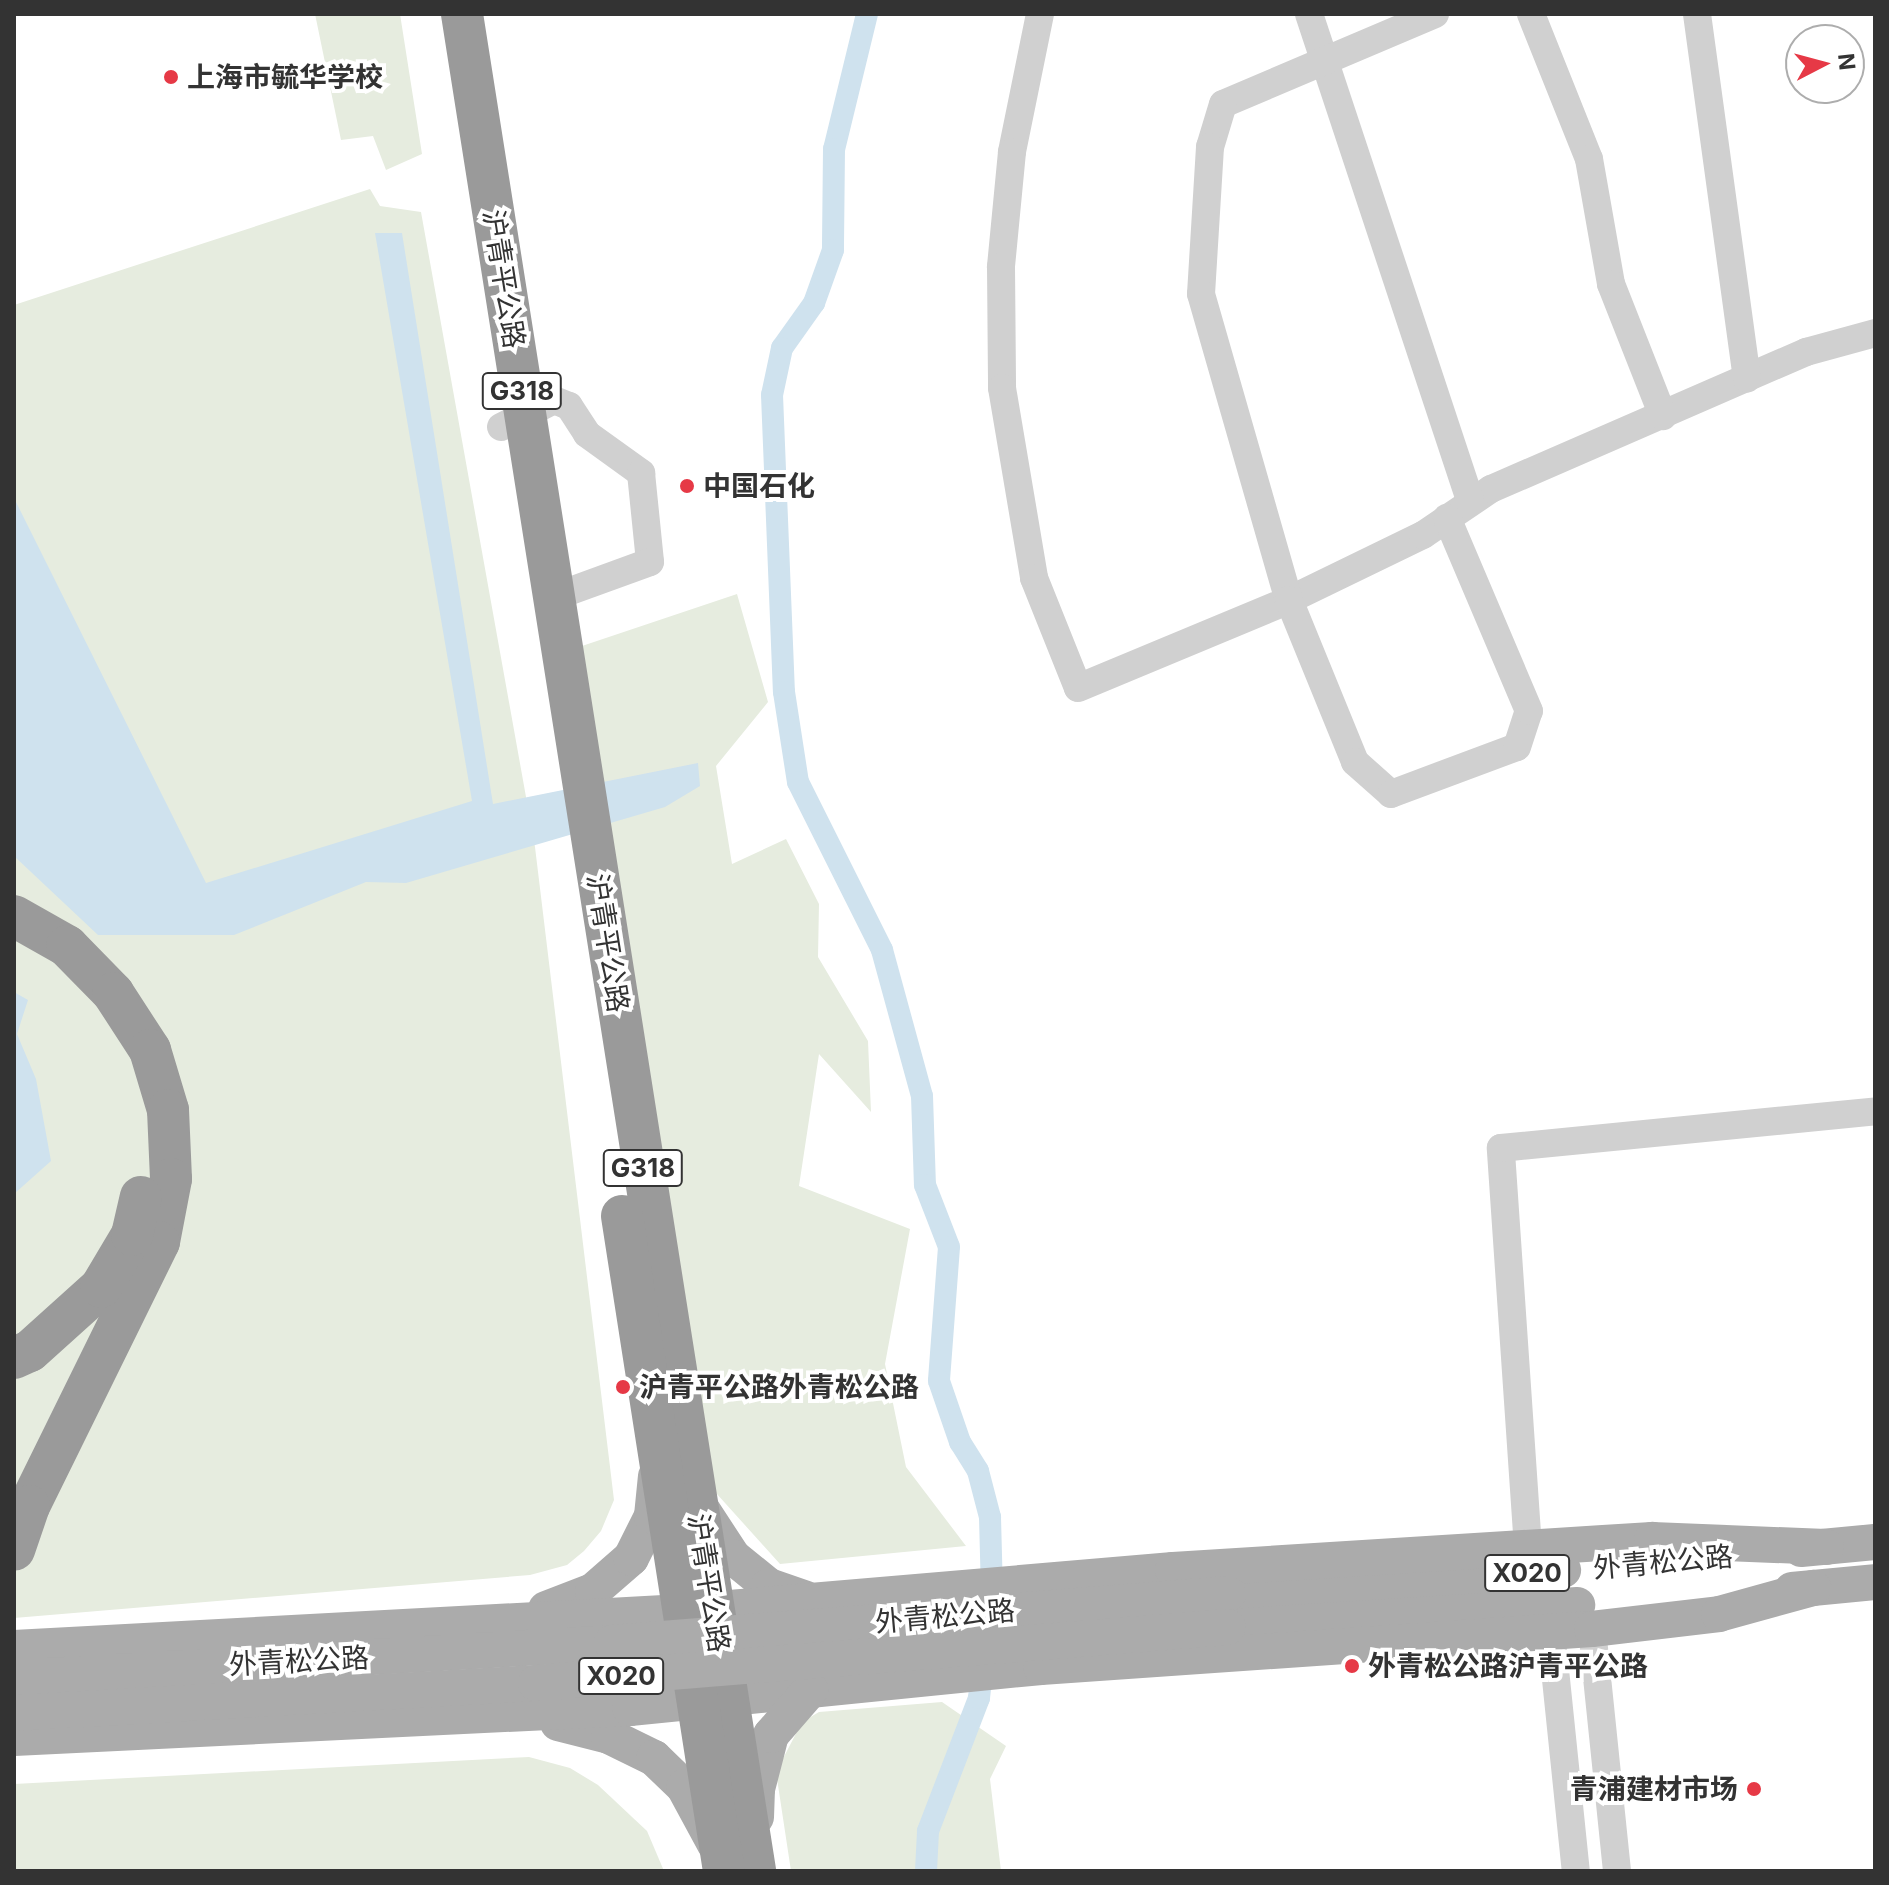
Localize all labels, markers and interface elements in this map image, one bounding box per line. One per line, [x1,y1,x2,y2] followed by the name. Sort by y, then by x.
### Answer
[1785,24,1865,104] north arrow
[1833,52,1861,71] text: N
[187,60,383,94] place label: 上海市毓华学校
[162,68,180,86] marker: 上海市毓华学校
[476,207,532,351] street label: 沪青平公路
[480,369,564,413] road number: G318
[703,469,815,503] place label: 中国石化
[678,477,696,495] marker: 中国石化
[580,871,636,1015] street label: 沪青平公路
[601,1146,685,1190] road number: G318
[639,1370,919,1404] place label: 沪青平公路外青松公路
[614,1378,632,1396] marker: 沪青平公路外青松公路
[681,1511,737,1655] street label: 沪青平公路
[1592,1539,1734,1585] street label: 外青松公路
[1483,1551,1571,1595] road number: X020
[874,1593,1016,1639] street label: 外青松公路
[228,1641,370,1681] street label: 外青松公路
[1368,1649,1648,1683] place label: 外青松公路沪青平公路
[577,1654,665,1698] road number: X020
[1343,1657,1361,1675] marker: 外青松公路沪青平公路
[1570,1772,1738,1806] place label: 青浦建材市场
[1745,1780,1763,1798] marker: 青浦建材市场

